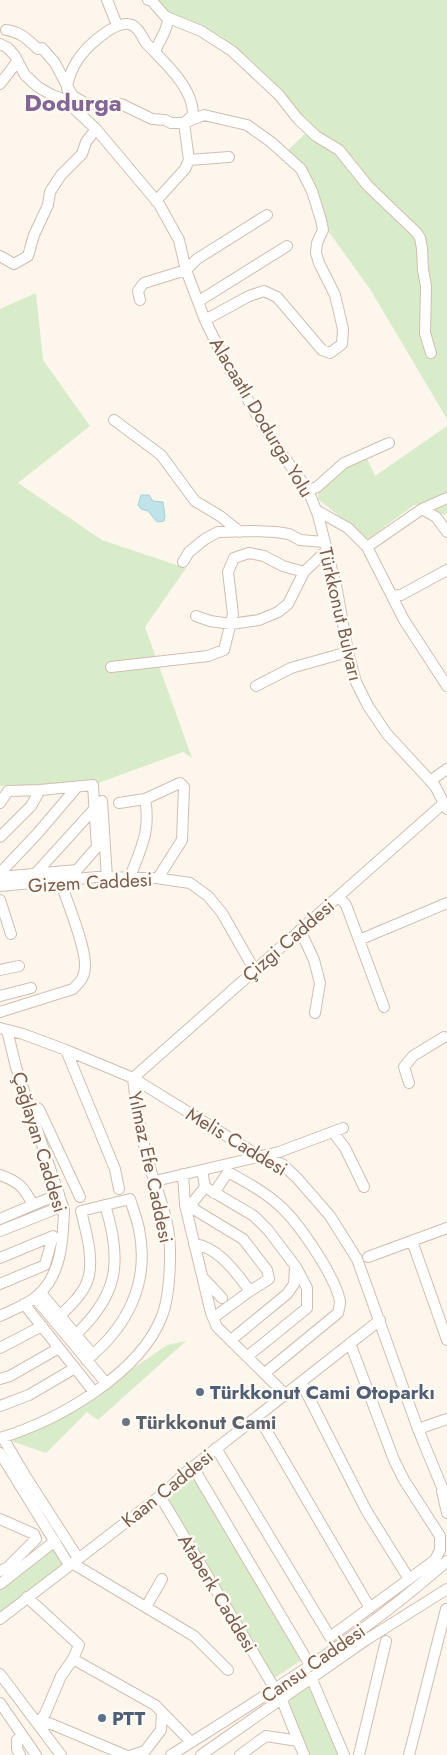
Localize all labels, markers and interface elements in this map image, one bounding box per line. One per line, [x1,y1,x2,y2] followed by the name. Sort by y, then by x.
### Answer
[24,85,122,120] district label: Dodurga
[203,332,320,502] street label: Alacaatlı Dodurga Yolu
[312,545,369,684] street label: Türkkonut Bulvarı
[27,866,153,899] street label: Gizem Caddesi
[236,893,340,988] street label: Çizgi Caddesi
[5,1068,74,1216] street label: Çağlayan Caddesi
[121,1089,180,1245] street label: Yılmaz Efe Caddesi
[181,1100,293,1182] street label: Melis Caddesi
[210,1379,435,1406] place label: Türkkonut Cami Otoparkı
[194,1386,206,1398] marker: Türkkonut Cami Otoparkı
[136,1409,276,1436] place label: Türkkonut Cami
[120,1416,132,1428] marker: Türkkonut Cami
[116,1443,219,1534] street label: Kaan Caddesi
[172,1529,264,1657] street label: Ataberk Caddesi
[256,1617,371,1709] street label: Cansu Caddesi
[112,1705,145,1732] place label: PTT
[96,1712,108,1724] marker: PTT

